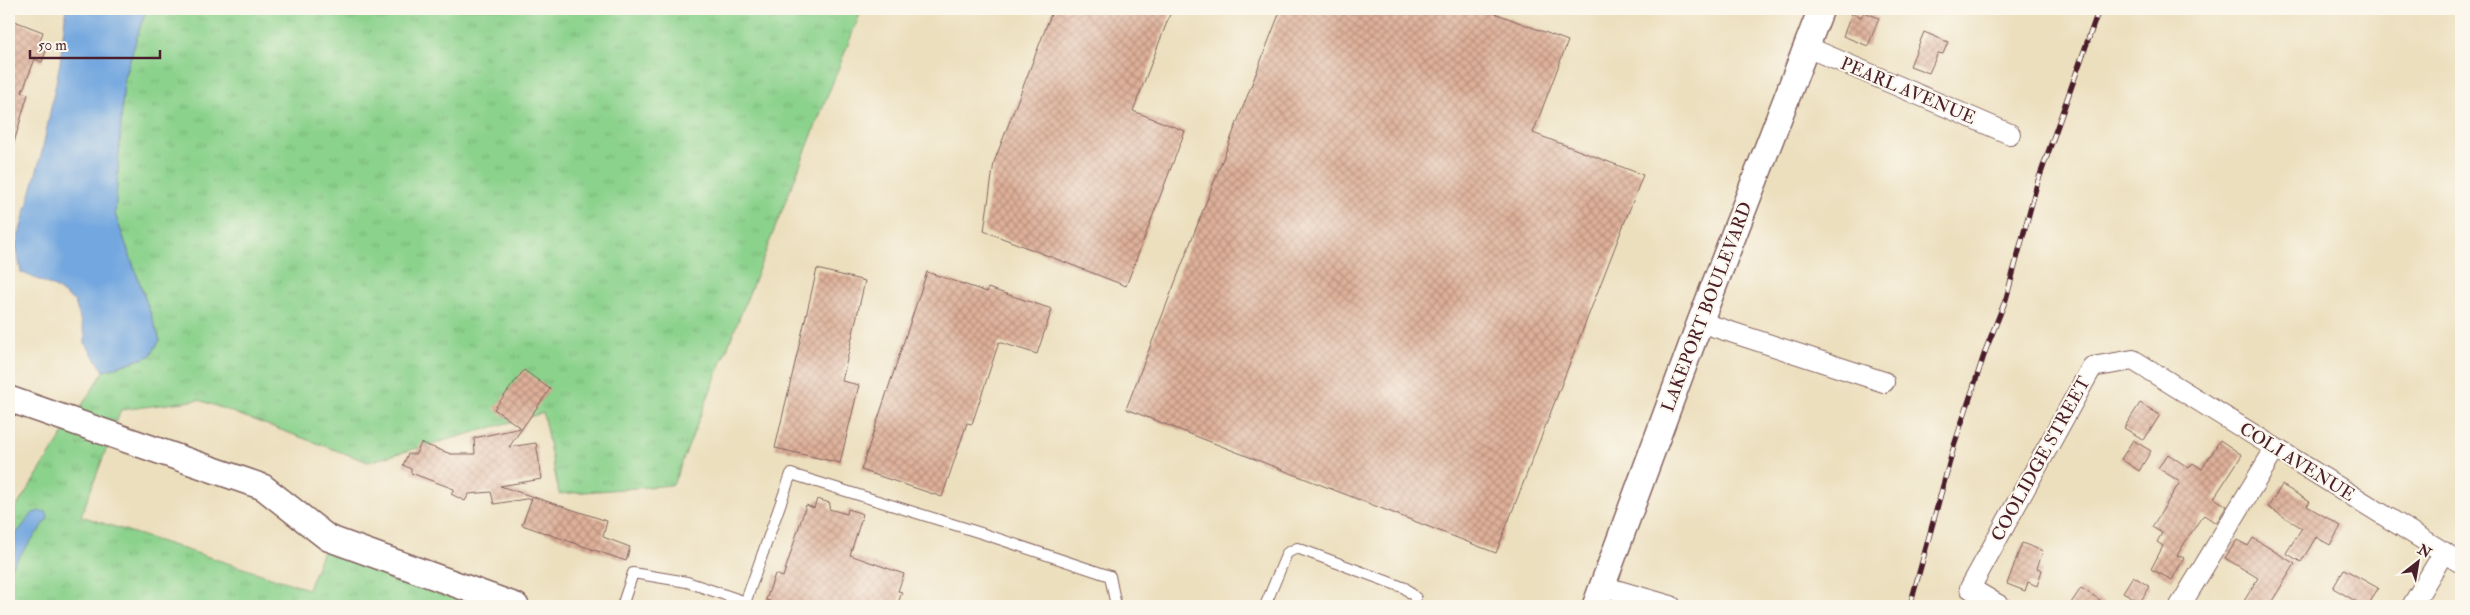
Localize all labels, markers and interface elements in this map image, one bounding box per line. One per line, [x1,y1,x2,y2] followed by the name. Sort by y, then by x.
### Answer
[30,28,160,60] scale bar
[38,36,67,55] text: 50 m
[1837,52,1979,130] street label: PEARL AVENUE
[1656,199,1758,415] street label: LAKEPORT BOULEVARD
[1986,372,2096,545] street label: COOLIDGE STREET
[2235,417,2359,507] street label: COLI AVENUE
[2392,538,2442,588] north arrow
[2414,540,2435,562] text: N

